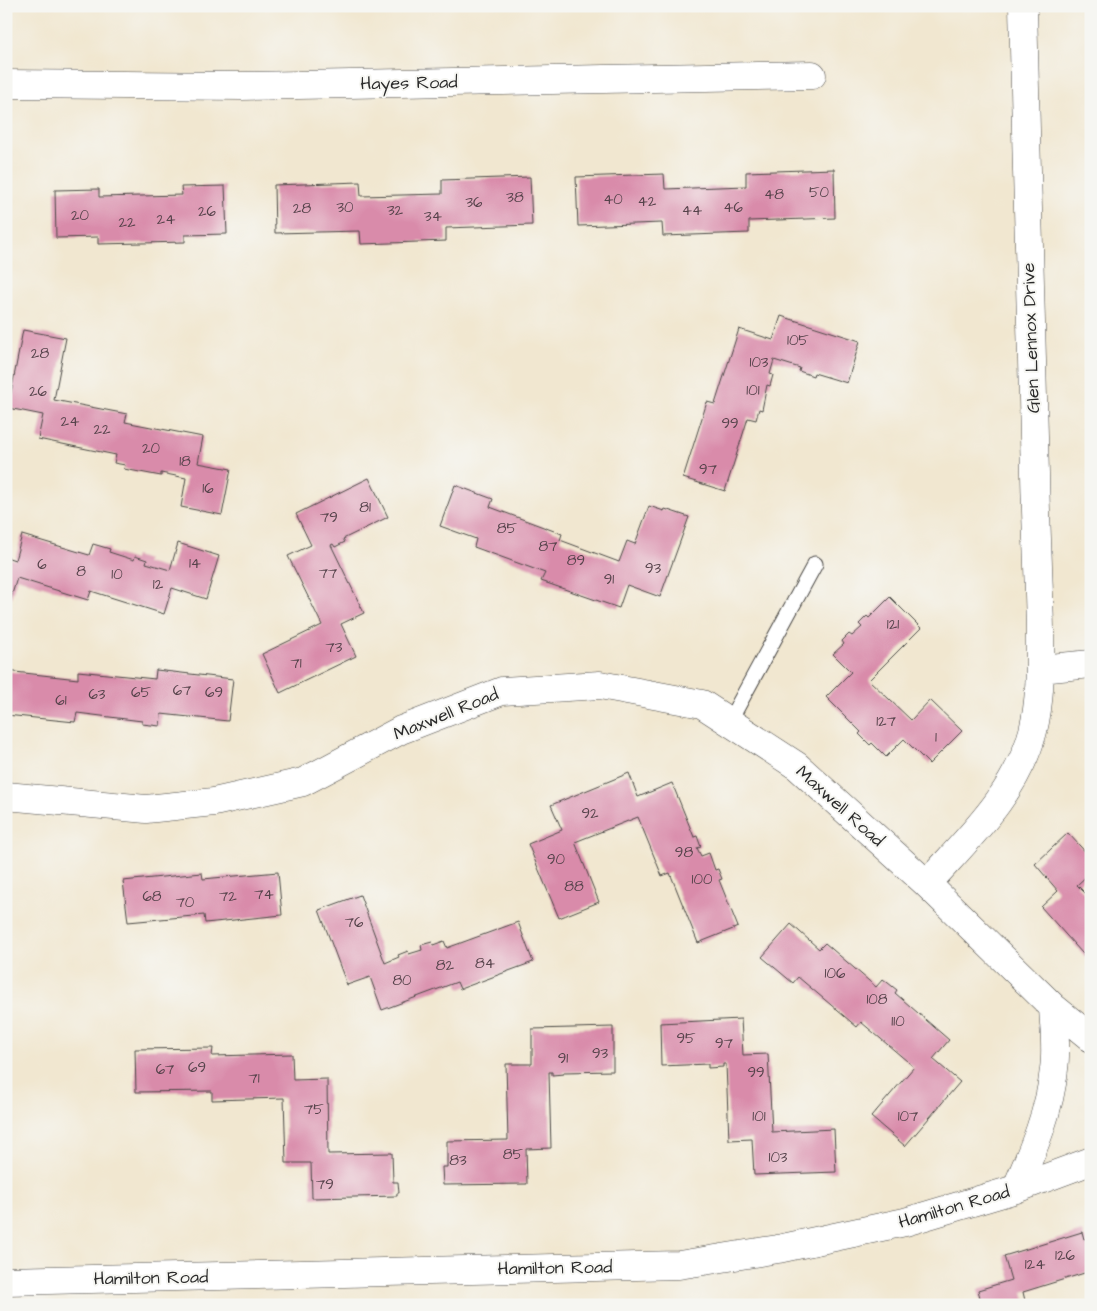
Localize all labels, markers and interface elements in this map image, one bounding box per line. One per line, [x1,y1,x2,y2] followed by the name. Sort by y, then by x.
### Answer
[360,70,458,97] street label: Hayes Road
[809,182,830,203] house number: 50
[764,184,784,205] house number: 48
[506,187,524,208] house number: 38
[603,189,623,210] house number: 40
[638,191,657,212] house number: 42
[465,192,483,213] house number: 36
[336,197,354,218] house number: 30
[723,197,743,218] house number: 46
[293,198,311,219] house number: 28
[387,200,404,221] house number: 32
[682,200,702,221] house number: 44
[198,201,217,222] house number: 26
[71,205,90,226] house number: 20
[424,206,442,227] house number: 34
[157,209,175,230] house number: 24
[118,212,136,233] house number: 22
[1016,262,1046,414] street label: Glen Lennox Drive
[787,330,809,351] house number: 105
[31,343,49,364] house number: 28
[749,352,769,373] house number: 103
[746,380,760,401] house number: 101
[29,381,48,402] house number: 26
[61,411,79,432] house number: 24
[721,413,739,434] house number: 99
[93,419,111,440] house number: 22
[142,438,161,459] house number: 20
[179,451,191,472] house number: 18
[699,459,717,480] house number: 97
[202,478,214,499] house number: 16
[359,497,371,518] house number: 81
[320,507,338,528] house number: 79
[497,518,518,539] house number: 85
[539,536,557,557] house number: 87
[567,550,585,571] house number: 89
[189,553,201,574] house number: 14
[37,554,47,575] house number: 6
[645,558,661,579] house number: 93
[76,561,86,582] house number: 8
[319,563,337,584] house number: 77
[111,564,123,585] house number: 10
[604,569,614,590] house number: 91
[153,574,164,595] house number: 12
[887,614,899,635] house number: 121
[326,637,343,658] house number: 73
[290,653,302,674] house number: 71
[173,680,191,701] house number: 67
[131,682,151,703] house number: 65
[205,682,223,703] house number: 69
[390,682,502,746] street label: Maxwell Road
[88,684,106,705] house number: 63
[55,690,67,711] house number: 61
[876,711,896,732] house number: 127
[935,727,937,748] house number: 1
[790,760,890,852] street label: Maxwell Road
[581,803,599,824] house number: 92
[675,842,693,863] house number: 98
[547,849,566,870] house number: 90
[692,869,713,890] house number: 100
[564,876,584,897] house number: 88
[254,884,274,905] house number: 74
[142,886,162,907] house number: 68
[219,886,237,907] house number: 72
[176,892,195,913] house number: 70
[345,912,364,933] house number: 76
[475,953,495,974] house number: 84
[436,955,455,976] house number: 82
[825,963,846,984] house number: 106
[392,970,412,991] house number: 80
[866,989,888,1010] house number: 108
[891,1011,905,1032] house number: 110
[676,1028,696,1049] house number: 95
[715,1033,733,1054] house number: 97
[592,1043,608,1064] house number: 93
[558,1048,568,1069] house number: 91
[188,1057,206,1078] house number: 69
[156,1059,174,1080] house number: 67
[747,1062,765,1083] house number: 99
[248,1068,260,1089] house number: 71
[304,1099,324,1120] house number: 75
[752,1106,766,1127] house number: 101
[898,1106,918,1127] house number: 107
[503,1144,524,1165] house number: 85
[768,1147,788,1168] house number: 103
[449,1150,467,1171] house number: 83
[316,1174,334,1195] house number: 79
[895,1179,1013,1235] street label: Hamilton Road
[1055,1245,1076,1266] house number: 126
[1025,1254,1045,1275] house number: 124
[498,1255,612,1281] street label: Hamilton Road
[94,1265,208,1291] street label: Hamilton Road

